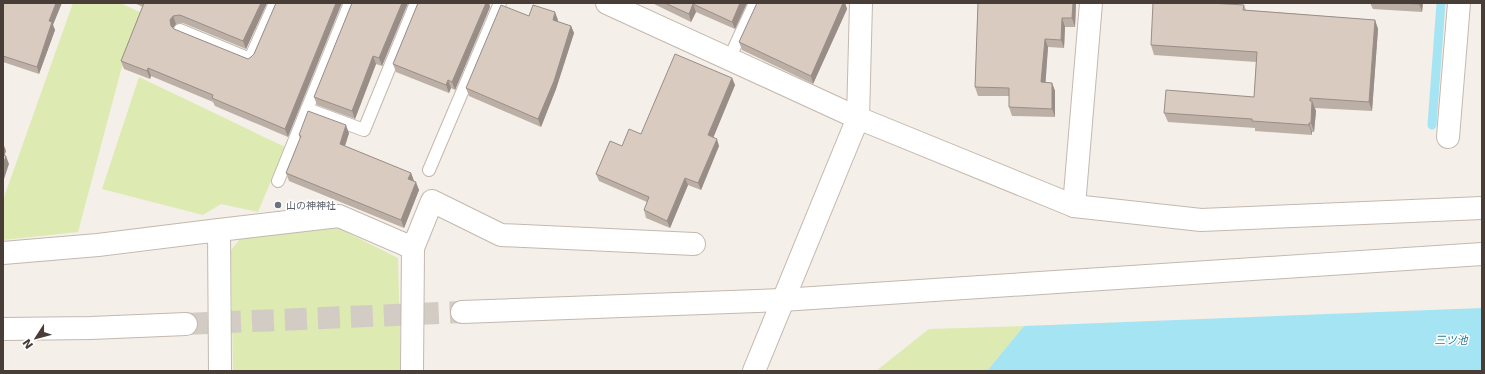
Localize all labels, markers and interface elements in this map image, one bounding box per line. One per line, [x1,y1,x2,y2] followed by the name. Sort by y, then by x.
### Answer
[273,200,283,210] marker: 山の神神社
[286,200,336,211] place label: 山の神神社
[16,318,56,358] north arrow
[1435,334,1468,347] water label: 三ツ池
[20,336,36,351] text: N

